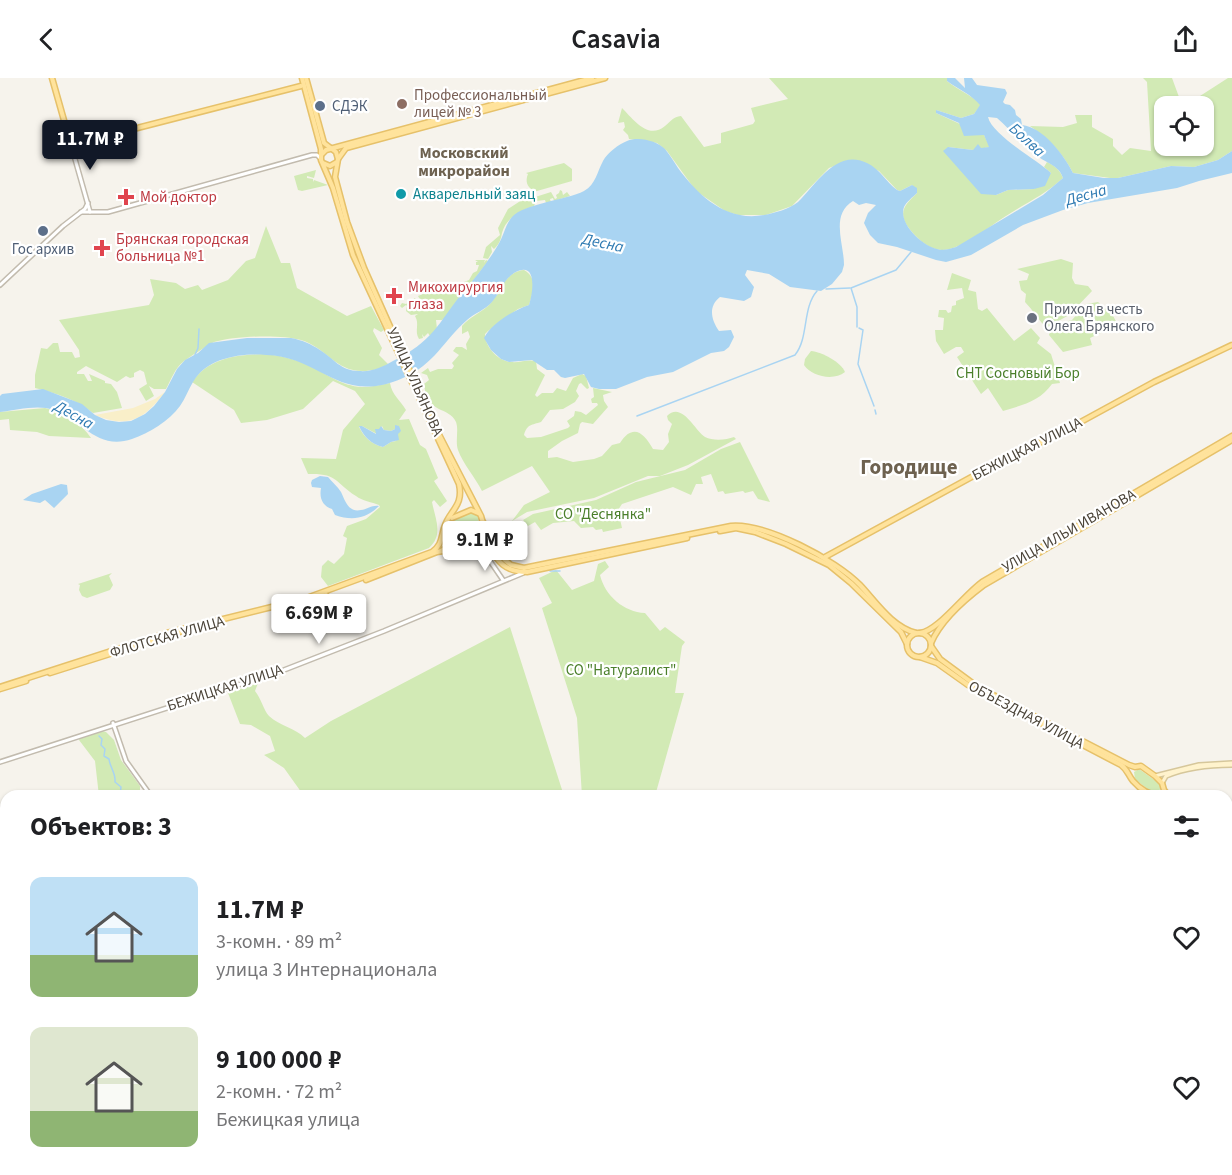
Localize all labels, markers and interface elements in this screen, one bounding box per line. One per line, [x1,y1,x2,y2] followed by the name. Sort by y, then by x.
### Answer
[571,20,661,59] text: Casavia
[30,23,63,56] icon: back
[1169,23,1202,56] icon: share
[414,85,547,123] place label: Профессиональный лицей № 3
[332,96,368,117] place label: СДЭК
[1154,96,1214,156] map controls
[1154,96,1214,156] button: locate
[395,97,409,111] marker: Профессиональный лицей № 3
[313,99,327,113] marker: СДЭК
[1004,118,1050,162] water label: Болва
[35,120,145,171] pin: 11.7M ₽
[56,125,124,153] text: 11.7M ₽
[418,142,510,182] district label: Московский микрорайон
[1062,179,1110,212] water label: Десна
[413,184,536,205] place label: Акварельный заяц
[140,187,217,208] place label: Мой доктор
[394,187,408,201] marker: Акварельный заяц
[117,188,135,206] marker: Мой доктор
[36,224,50,238] marker: Гос архив
[579,228,626,258] water label: Десна
[116,229,249,267] place label: Брянская городская больница №1
[12,239,75,260] place label: Гос архив
[93,239,111,257] marker: Брянская городская больница №1
[408,277,504,315] place label: Микохирургия глаза
[385,287,403,305] marker: Микохирургия глаза
[1044,299,1154,337] place label: Приход в честь Олега Брянского
[1025,311,1039,325] marker: Приход в честь Олега Брянского
[382,324,449,440] street label: УЛИЦА УЛЬЯНОВА
[956,363,1080,384] park label: СНТ Сосновый Бор
[50,395,98,435] water label: Десна
[968,412,1086,486] street label: БЕЖИЦКАЯ УЛИЦА
[860,452,958,482] district label: Городище
[998,484,1141,578] street label: УЛИЦА ИЛЬИ ИВАНОВА
[555,504,651,525] park label: СО "Деснянка"
[436,521,534,572] pin: 9.1M ₽
[457,526,513,554] text: 9.1M ₽
[264,594,374,645] pin: 6.69M ₽
[285,599,353,627] text: 6.69M ₽
[107,610,227,663] street label: ФЛОТСКАЯ УЛИЦА
[164,659,287,717] street label: БЕЖИЦКАЯ УЛИЦА
[566,660,676,681] park label: СО "Натуралист"
[965,676,1088,755] street label: ОБЪЕЗДНАЯ УЛИЦА
[30,808,172,845] text: Объектов: 3
[1170,810,1203,843] icon: filters
[216,891,304,928] text: 11.7M ₽
[78,901,150,973] icon: home
[1170,921,1203,954] icon: heart
[216,928,342,956] text: 3-комн. · 89 m²
[216,956,437,984] text: улица 3 Интернационала
[216,1041,341,1078] text: 9 100 000 ₽
[78,1051,150,1123] icon: home
[1170,1071,1203,1104] icon: heart
[216,1078,342,1106] text: 2-комн. · 72 m²
[216,1106,360,1134] text: Бежицкая улица

